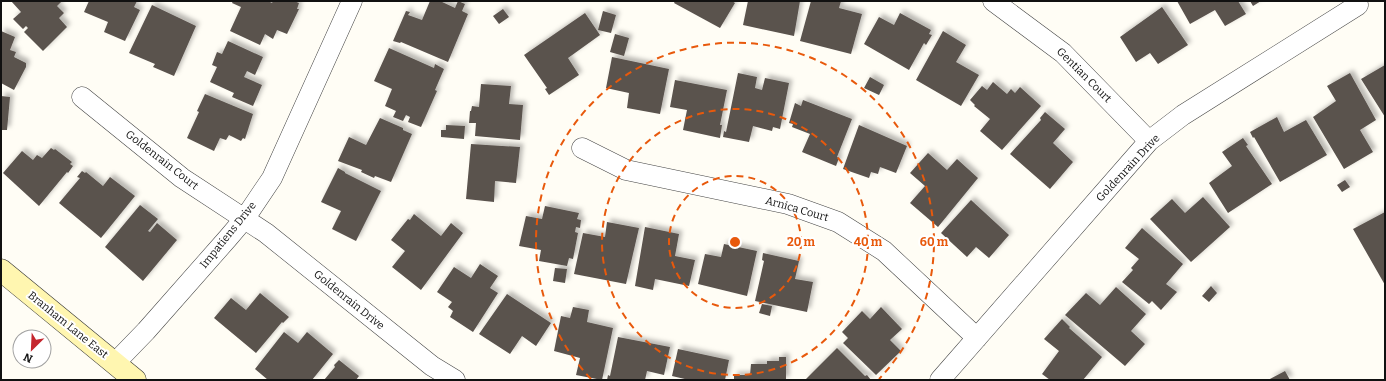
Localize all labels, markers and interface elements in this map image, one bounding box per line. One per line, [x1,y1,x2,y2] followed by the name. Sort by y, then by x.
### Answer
[1054,45,1114,105] street label: Gentian Court
[123,128,201,192] street label: Goldenrain Court
[1094,132,1162,204] street label: Goldenrain Drive
[764,194,830,224] street label: Arnica Court
[197,199,259,271] street label: Impatiens Drive
[728,235,742,249] centre of rings
[787,235,816,249] text: 20 m
[854,235,883,249] text: 40 m
[920,235,949,249] text: 60 m
[311,268,387,332] street label: Goldenrain Drive
[25,289,111,361] street label: Branham Lane East
[12,329,52,369] north arrow
[21,350,35,365] text: N

